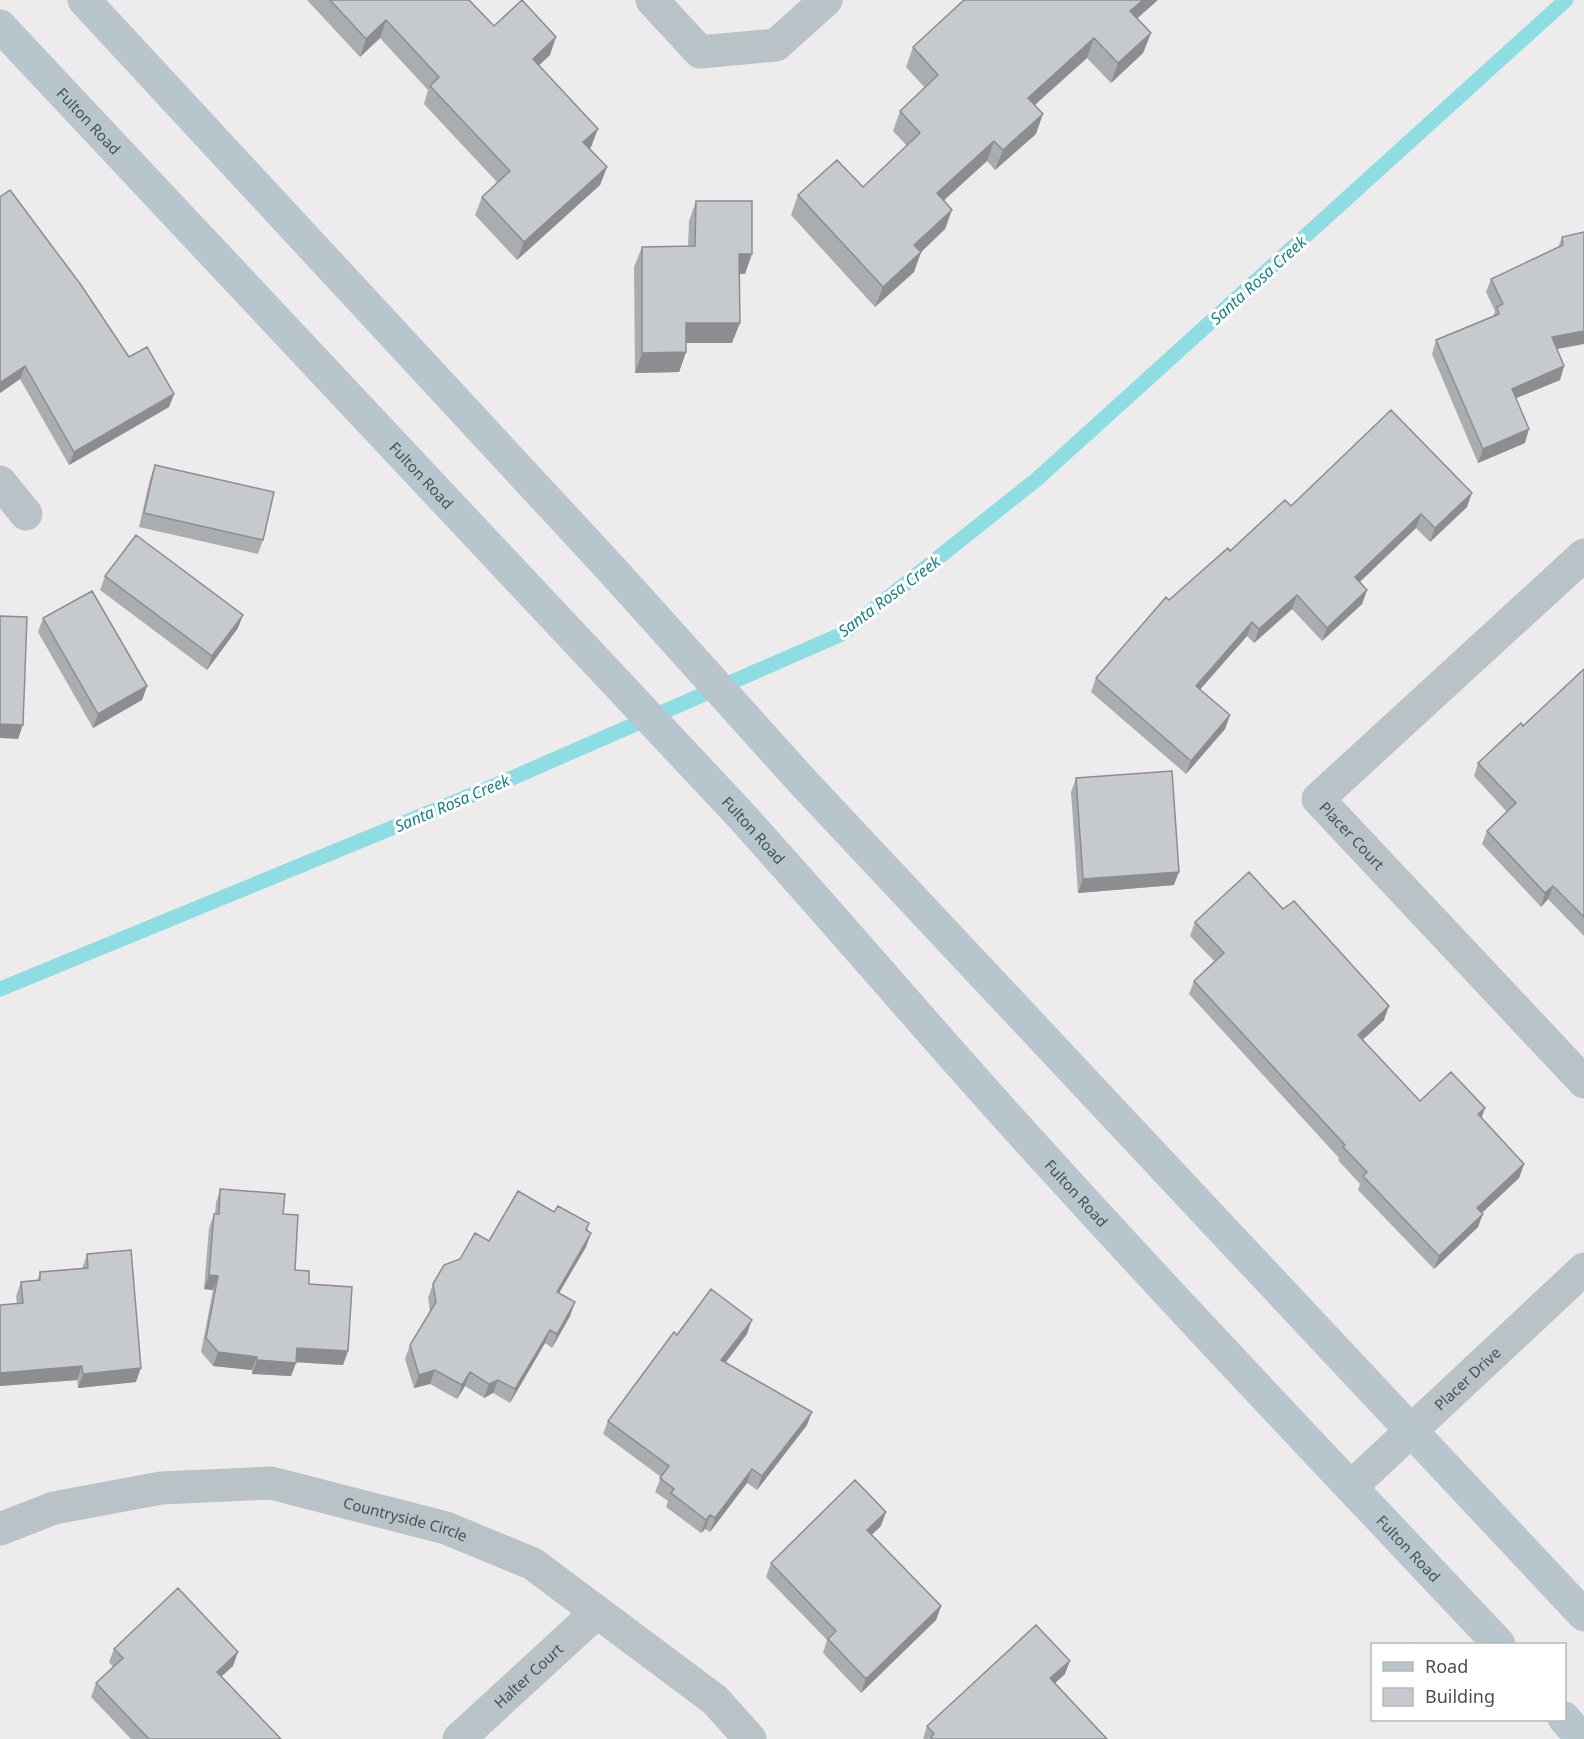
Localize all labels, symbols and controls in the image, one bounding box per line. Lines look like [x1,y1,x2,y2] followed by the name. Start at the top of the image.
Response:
[53,83,125,159] street label: Fulton Road
[1205,230,1312,329] water label: Santa Rosa Creek
[385,437,458,513] street label: Fulton Road
[833,550,945,642] water label: Santa Rosa Creek
[391,768,514,837] water label: Santa Rosa Creek
[718,792,790,868] street label: Fulton Road
[1315,797,1390,874] street label: Placer Court
[1041,1155,1113,1231] street label: Fulton Road
[1430,1342,1505,1414] street label: Placer Drive
[341,1492,470,1546] street label: Countryside Circle
[1372,1511,1445,1586] street label: Fulton Road
[489,1638,567,1712] street label: Halter Court
[1371,1643,1566,1721] legend
[1425,1654,1468,1678] text: Road
[1425,1684,1495,1708] text: Building

